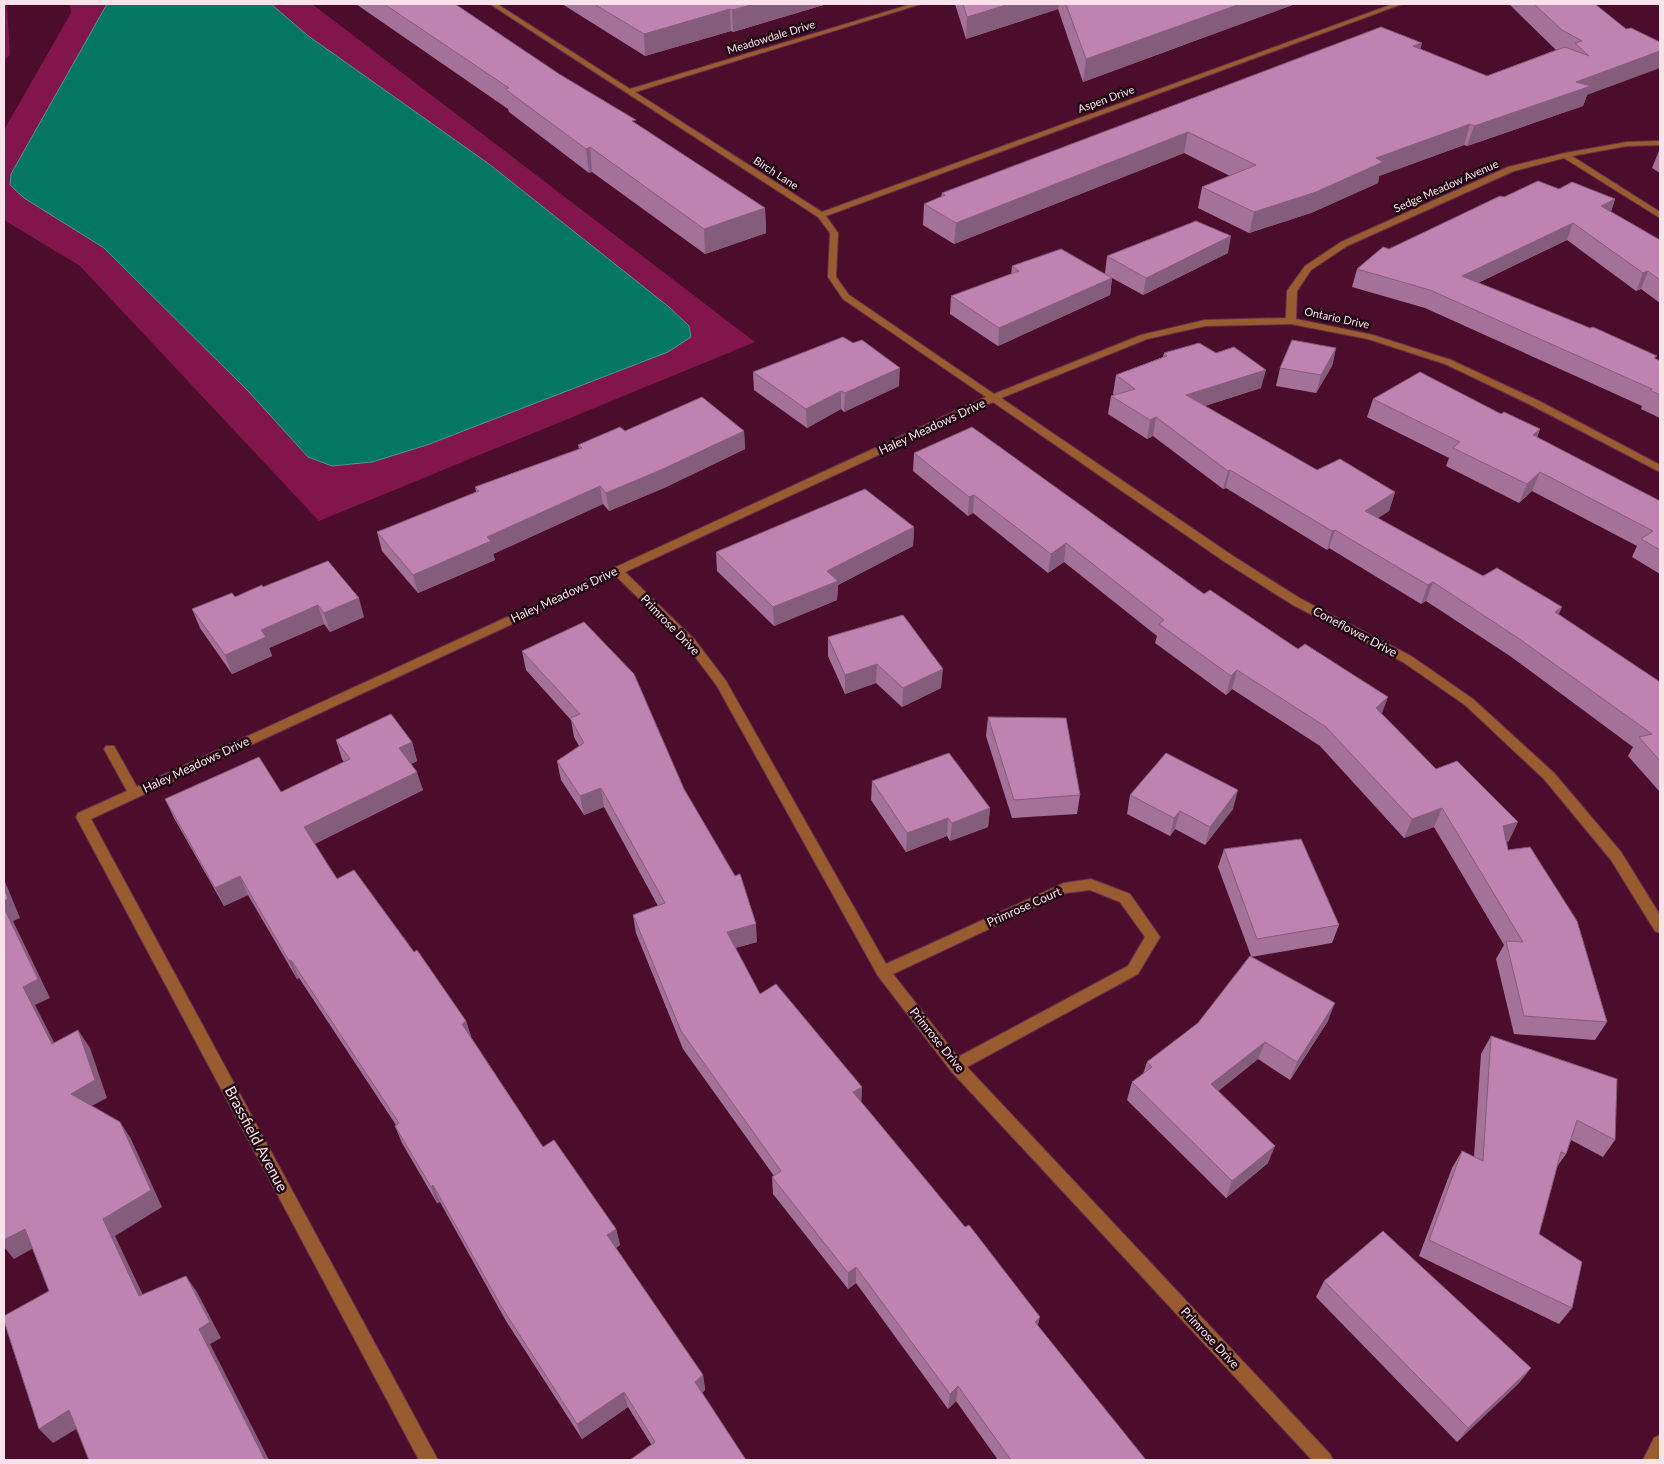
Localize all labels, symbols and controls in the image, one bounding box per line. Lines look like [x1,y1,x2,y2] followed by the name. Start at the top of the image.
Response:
[725,17,817,56] street label: Meadowdale Drive
[1076,82,1136,115] street label: Aspen Drive
[751,153,801,192] street label: Birch Lane
[1392,157,1500,214] street label: Sedge Meadow Avenue
[1303,304,1371,331] street label: Ontario Drive
[876,395,987,458] street label: Haley Meadows Drive
[508,563,619,626] street label: Haley Meadows Drive
[638,591,703,658] street label: Primrose Drive
[1311,603,1400,660] street label: Coneflower Drive
[140,733,251,796] street label: Haley Meadows Drive
[984,883,1064,930] street label: Primrose Court
[907,1005,968,1075] street label: Primrose Drive
[222,1083,292,1194] street label: Brassfield Avenue
[1178,1304,1243,1371] street label: Primrose Drive

